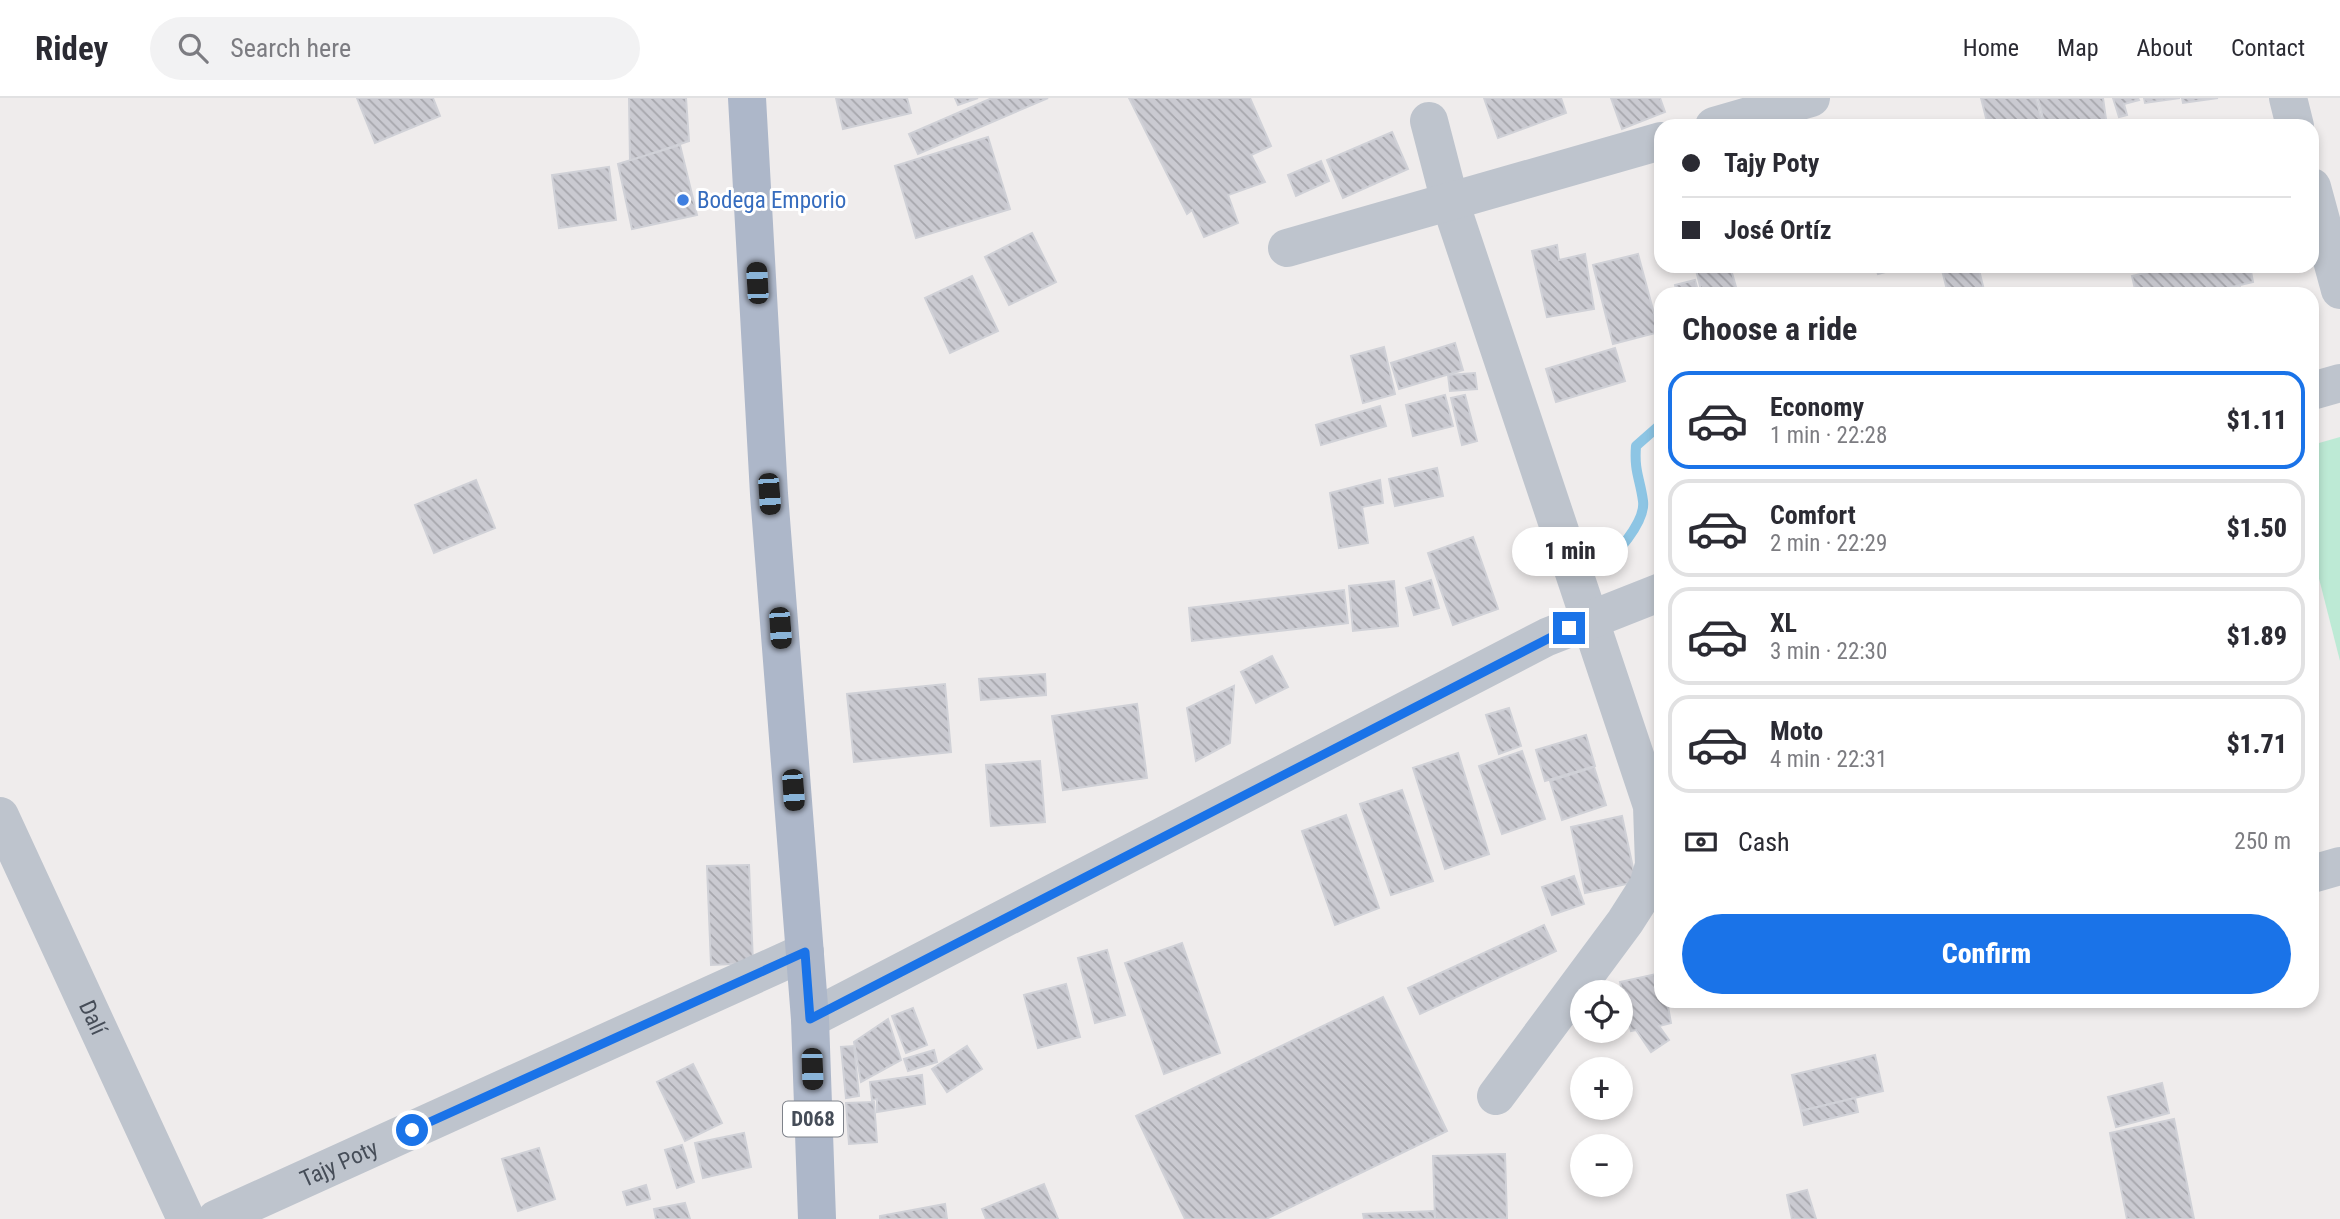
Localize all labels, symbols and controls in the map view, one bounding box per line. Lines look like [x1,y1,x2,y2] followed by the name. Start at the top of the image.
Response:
[150,17,640,80] search box
[35,29,108,68] text: Ridey
[174,29,212,67] icon: search
[230,33,351,63] text: Search here
[1963,34,2019,62] text: Home
[2057,34,2099,62] text: Map
[2137,34,2193,62] text: About
[2231,34,2305,62] text: Contact
[1724,148,1819,178] text: Tajy Poty
[697,187,846,214] place label: Bodega Emporio
[675,192,691,208] marker: Bodega Emporio
[1724,215,1831,245] text: José Ortíz
[746,261,769,305] car
[1682,310,1857,348] text: Choose a ride
[1686,389,1749,452] icon: car
[1770,392,1864,422] text: Economy
[2226,405,2287,435] text: $1.11
[1770,422,1887,449] text: 1 min · 22:28
[758,472,781,516] car
[1686,497,1749,560] icon: car
[1770,500,1856,530] text: Comfort
[2226,513,2287,543] text: $1.50
[1511,526,1627,575] callout: 1 min
[1770,530,1887,557] text: 2 min · 22:29
[1544,538,1596,565] text: 1 min
[1686,605,1749,668] icon: car
[769,606,792,650] car
[1770,608,1797,638] text: XL
[1553,612,1585,644] route end
[2226,621,2287,651] text: $1.89
[1770,638,1887,665] text: 3 min · 22:30
[1686,713,1749,776] icon: car
[1770,716,1823,746] text: Moto
[2226,729,2287,759] text: $1.71
[1770,746,1887,773] text: 4 min · 22:31
[782,768,805,812] car
[1682,823,1720,861] icon: cash
[1738,827,1790,857] text: Cash
[2234,828,2291,855] text: 250 m
[1682,914,2291,994] button: Confirm
[1570,980,1633,1197] map controls
[1570,980,1633,1043] button: locate
[73,996,113,1041] street label: Dalí
[801,1048,824,1090] car
[1570,1057,1633,1120] button: +
[783,1102,843,1136] road number: D068
[396,1114,428,1146] route start
[296,1134,383,1193] street label: Tajy Poty
[1570,1134,1633,1197] button: −

